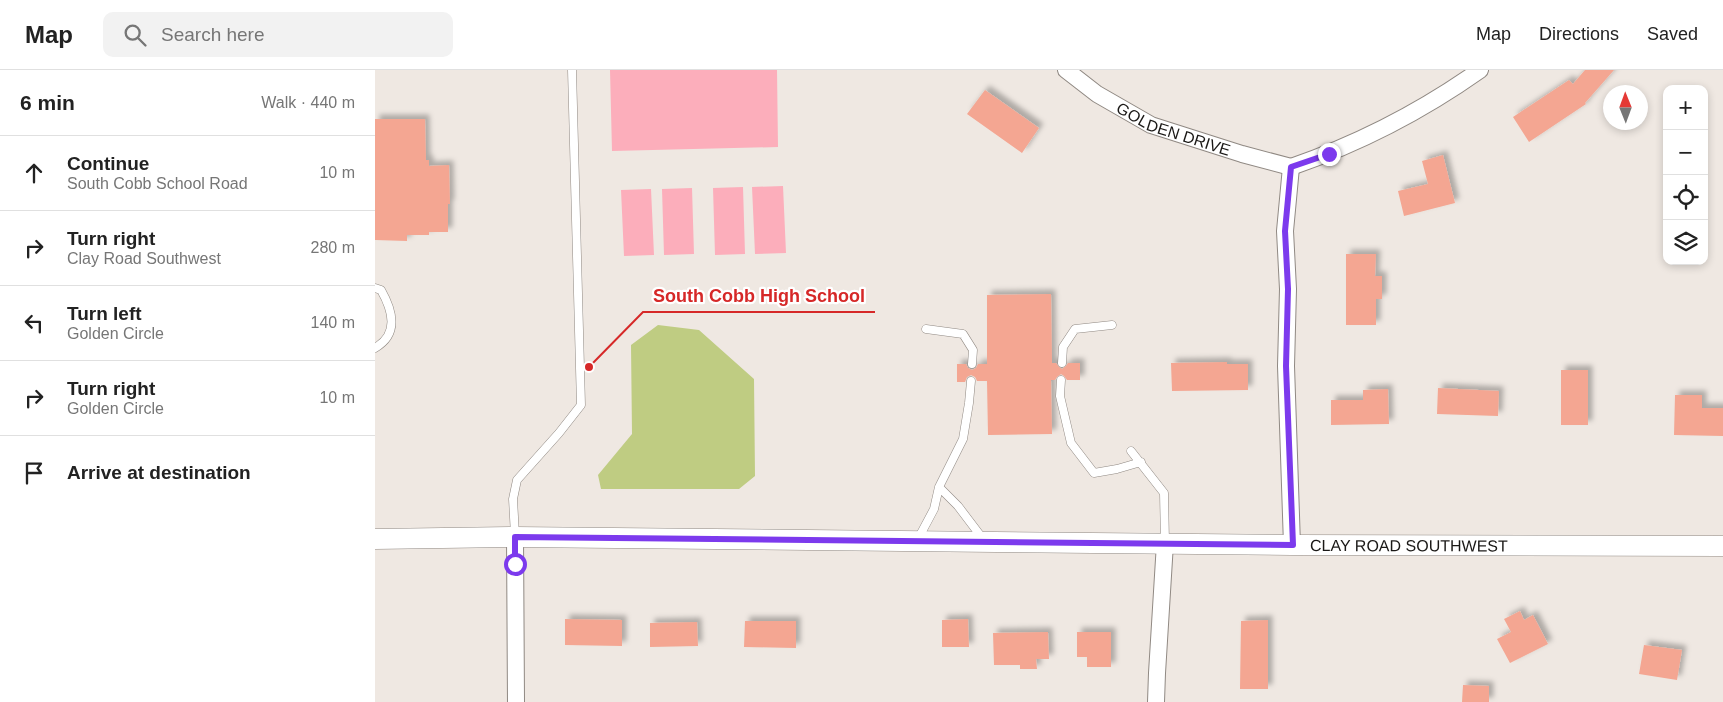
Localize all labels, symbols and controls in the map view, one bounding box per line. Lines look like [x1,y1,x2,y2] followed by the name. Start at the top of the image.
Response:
[103,12,453,57] search box
[25,21,73,48] text: Map
[121,21,149,49] icon: search
[161,24,265,45] text: Search here
[1476,24,1511,44] text: Map
[1539,24,1619,44] text: Directions
[1647,24,1698,44] text: Saved
[1603,85,1648,130] north arrow
[1663,85,1708,265] map controls
[1663,85,1708,130] button: +
[20,91,75,114] text: 6 min
[261,94,355,111] text: Walk · 440 m
[1114,99,1233,159] street label: GOLDEN DRIVE
[1663,130,1708,175] button: −
[1318,143,1341,166] route end
[67,153,149,174] text: Continue
[20,159,48,187] icon: ahead
[319,164,355,181] text: 10 m
[67,175,248,192] text: South Cobb School Road
[1663,175,1708,220] button: locate
[1663,220,1708,265] button: layers
[67,228,155,249] text: Turn right
[20,234,48,262] icon: right
[311,239,355,256] text: 280 m
[67,250,221,267] text: Clay Road Southwest
[643,279,875,312] callout: South Cobb High School
[653,286,865,306] text: South Cobb High School
[67,303,142,324] text: Turn left
[20,309,48,337] icon: left
[311,314,355,331] text: 140 m
[67,325,164,342] text: Golden Circle
[67,378,155,399] text: Turn right
[20,384,48,412] icon: right
[319,389,355,406] text: 10 m
[67,400,164,417] text: Golden Circle
[20,459,48,487] icon: arrive
[67,462,251,483] text: Arrive at destination
[1310,537,1508,555] street label: CLAY ROAD SOUTHWEST
[504,553,527,576] route start

